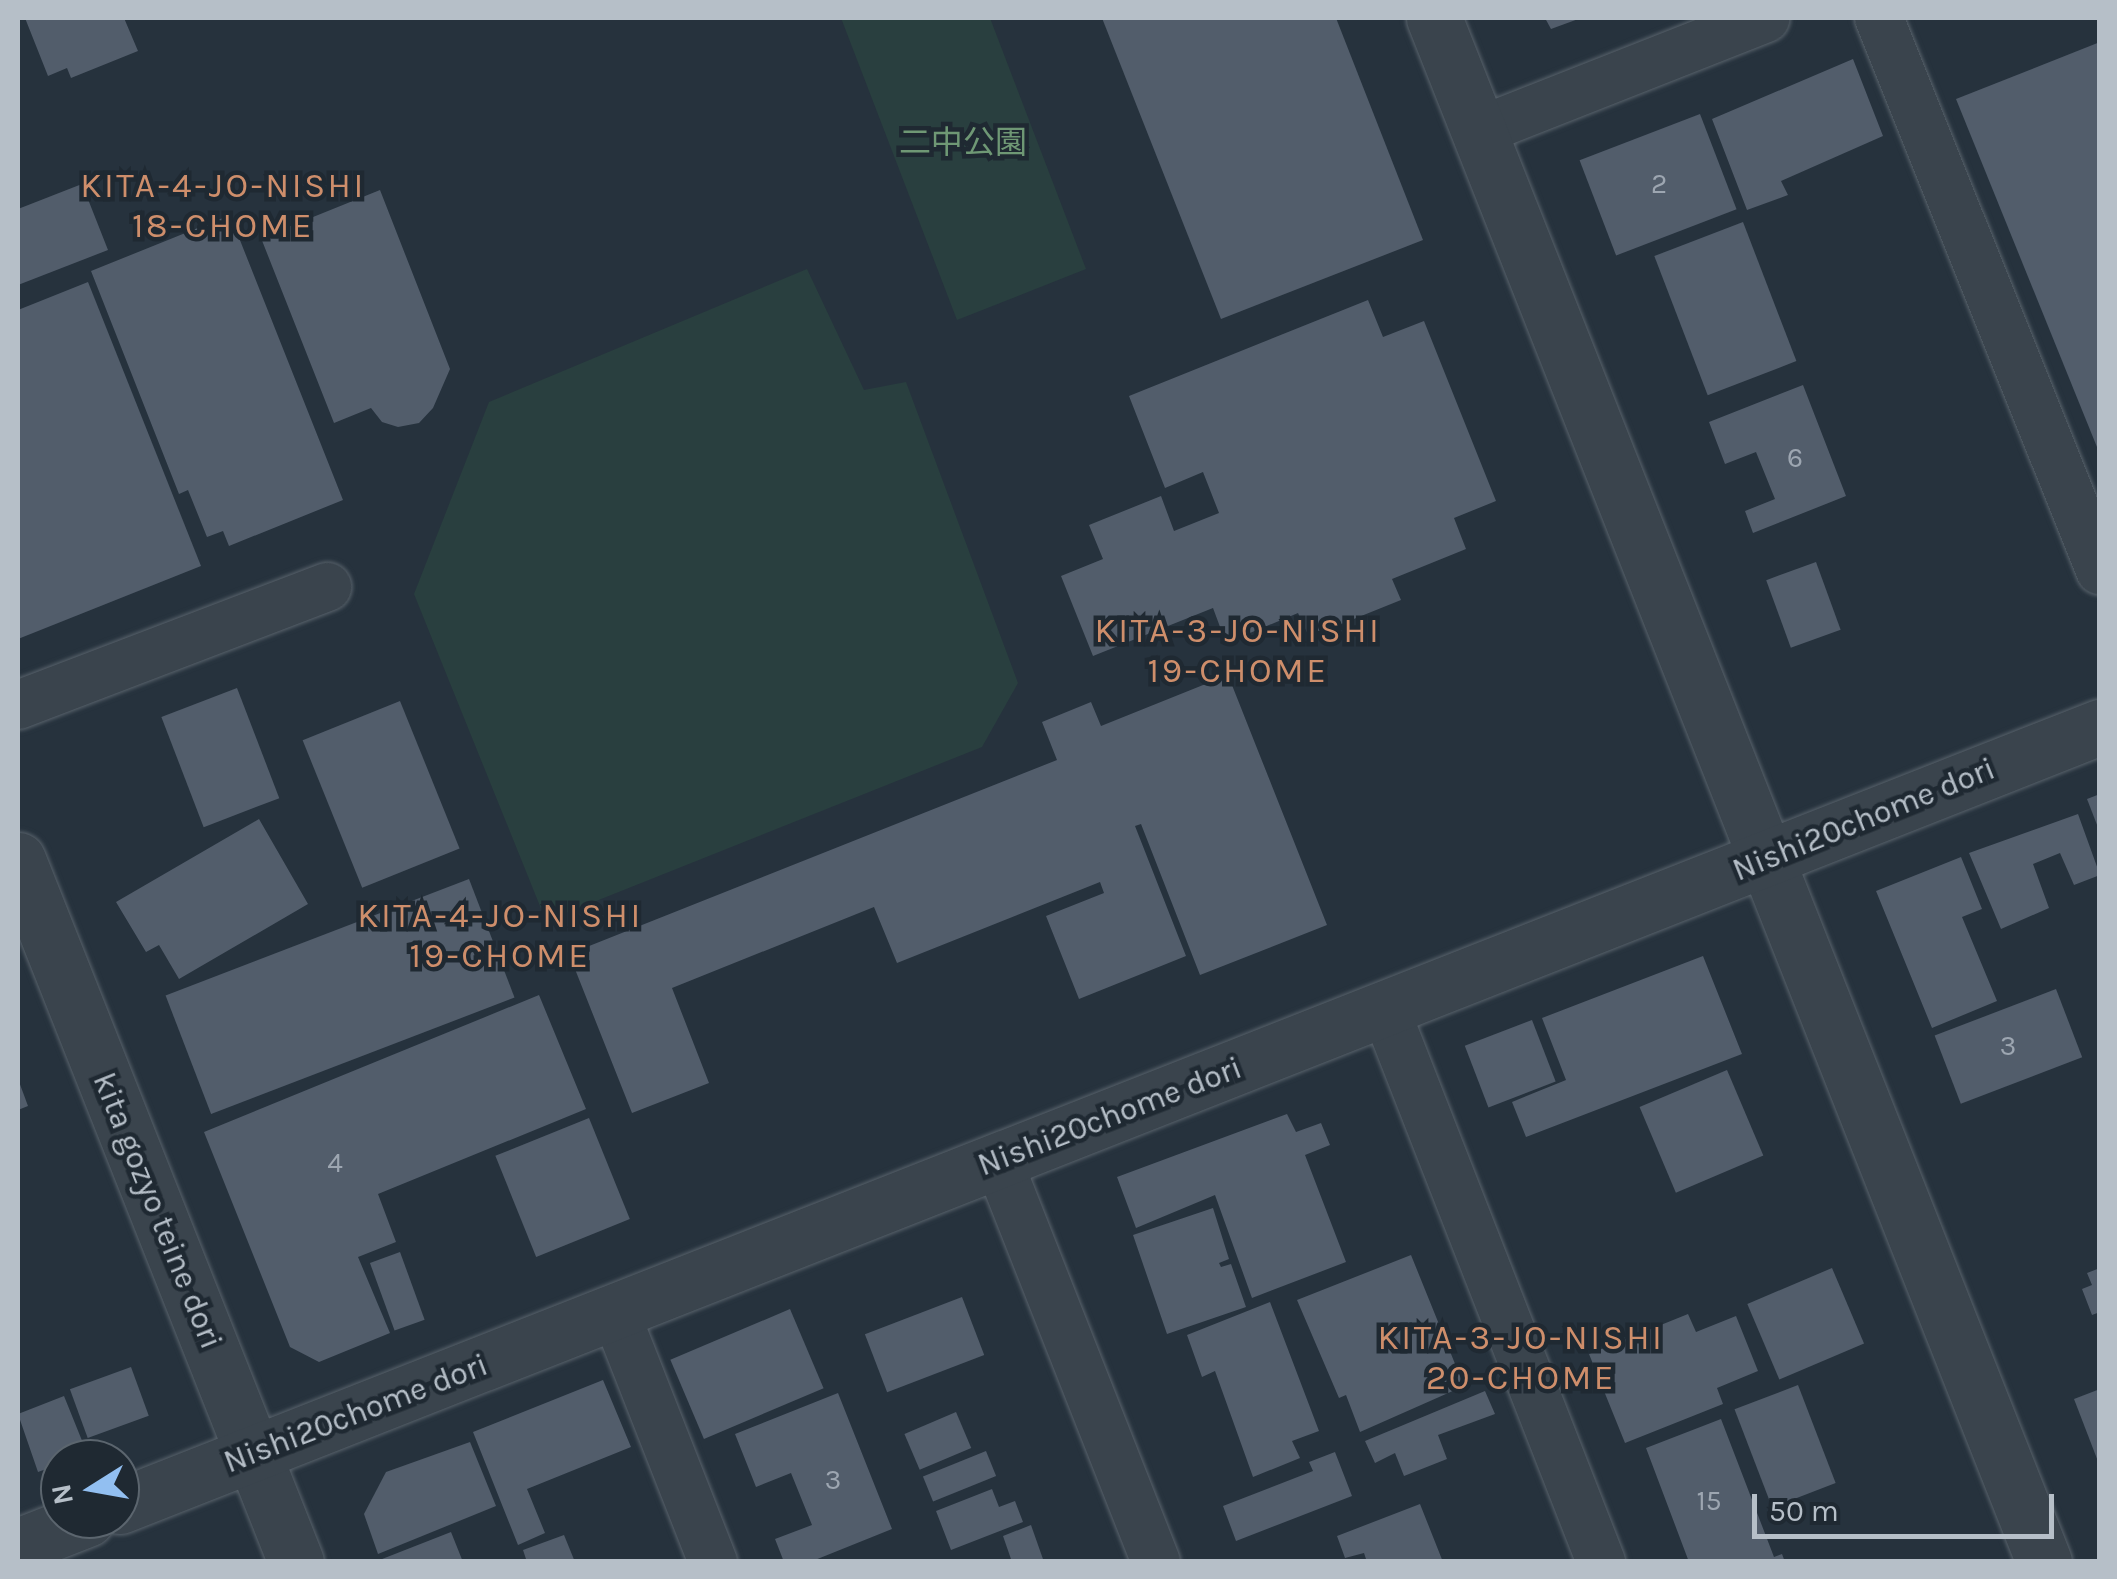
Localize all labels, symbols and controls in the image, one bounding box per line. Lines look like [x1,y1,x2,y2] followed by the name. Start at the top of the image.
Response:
[899,124,1027,162] park label: 二中公園
[80,165,366,247] district label: KITA-4-JO-NISHI 18-CHOME
[1651,167,1667,201] house number: 2
[1787,441,1803,475] house number: 6
[1095,610,1381,692] district label: KITA-3-JO-NISHI 19-CHOME
[1727,750,2001,890] street label: Nishi20chome dori
[357,895,643,977] district label: KITA-4-JO-NISHI 19-CHOME
[2000,1029,2016,1063] house number: 3
[973,1049,1247,1185] street label: Nishi20chome dori
[84,1067,230,1355] street label: kita gozyo teine dori
[327,1146,343,1180] house number: 4
[1378,1317,1664,1399] district label: KITA-3-JO-NISHI 20-CHOME
[219,1346,493,1482] street label: Nishi20chome dori
[40,1439,140,1539] north arrow
[825,1463,841,1497] house number: 3
[1757,1474,2060,1536] scale bar
[44,1481,80,1507] text: N
[1696,1484,1722,1518] house number: 15
[1769,1493,1839,1529] text: 50 m

